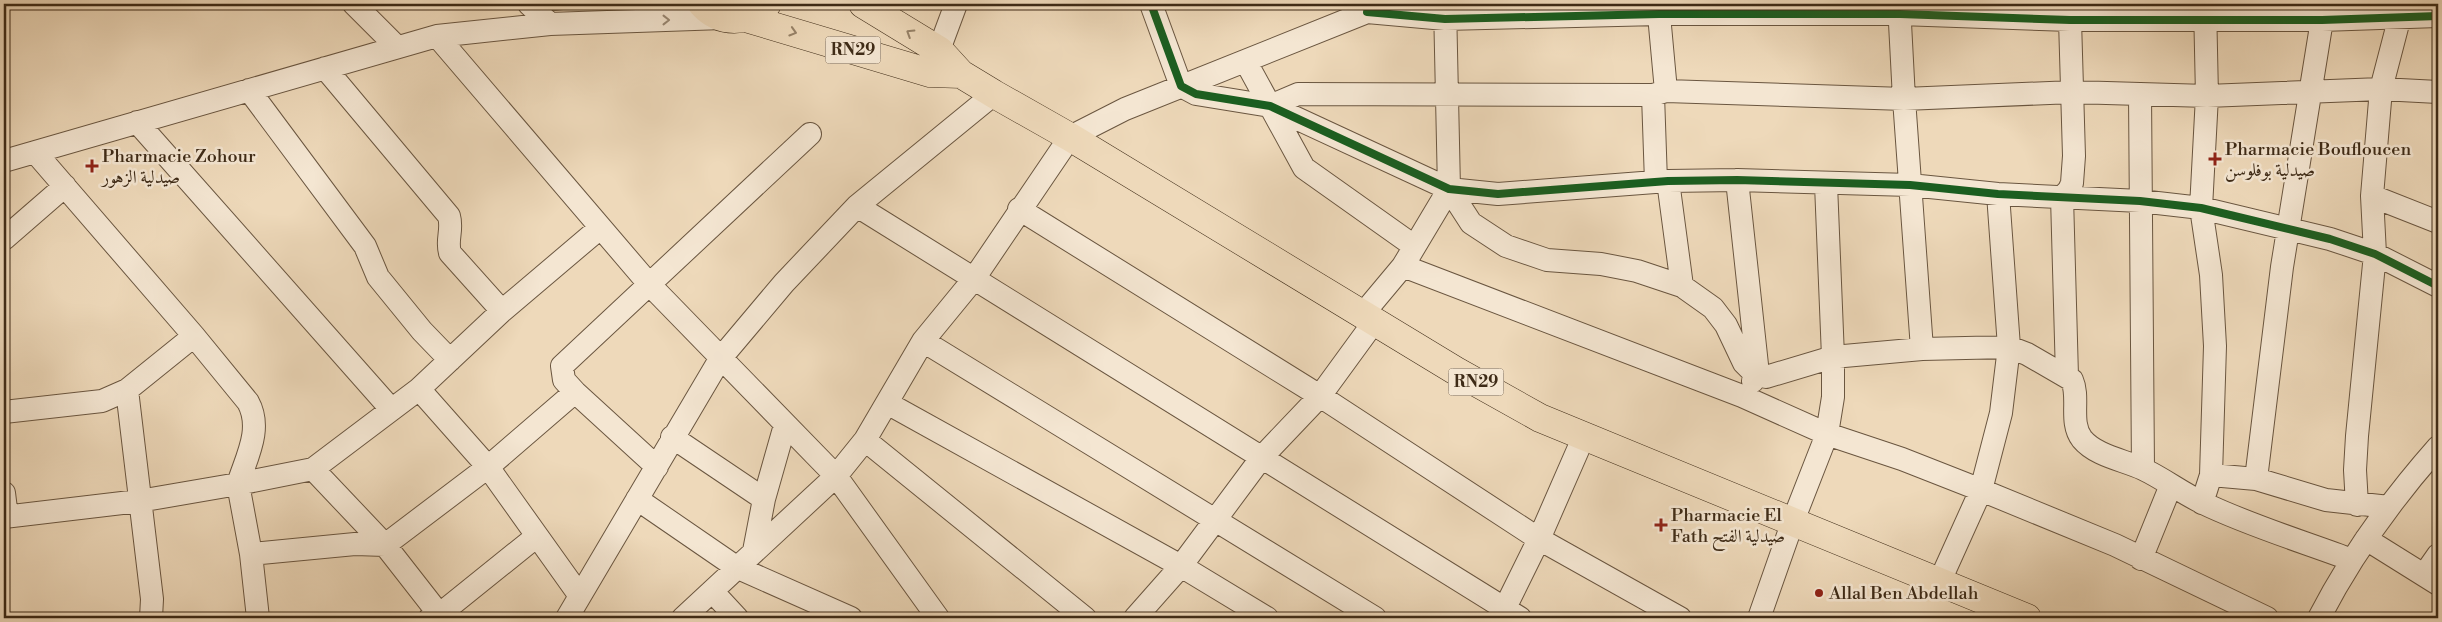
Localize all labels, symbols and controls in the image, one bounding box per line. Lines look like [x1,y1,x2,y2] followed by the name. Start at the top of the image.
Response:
[662,15,670,25] one-way arrow
[788,27,797,37] one-way arrow
[906,29,915,39] one-way arrow
[826,36,880,64] road number: RN29
[2225,138,2411,182] place label: Pharmacie Boufloucen صيدلية بوفلوسن
[100,145,256,189] place label: Pharmacie Zohour صيدلية الزهور
[2209,153,2221,165] marker: Pharmacie Boufloucen صيدلية بوفلوسن
[86,160,98,172] marker: Pharmacie Zohour صيدلية الزهور
[1448,368,1504,396] road number: RN29
[1671,504,1785,552] place label: Pharmacie El Fath صيدلية الفتح
[1655,519,1667,531] marker: Pharmacie El Fath صيدلية الفتح
[1828,582,1979,605] place label: Allal Ben Abdellah
[1813,587,1825,599] marker: Allal Ben Abdellah

